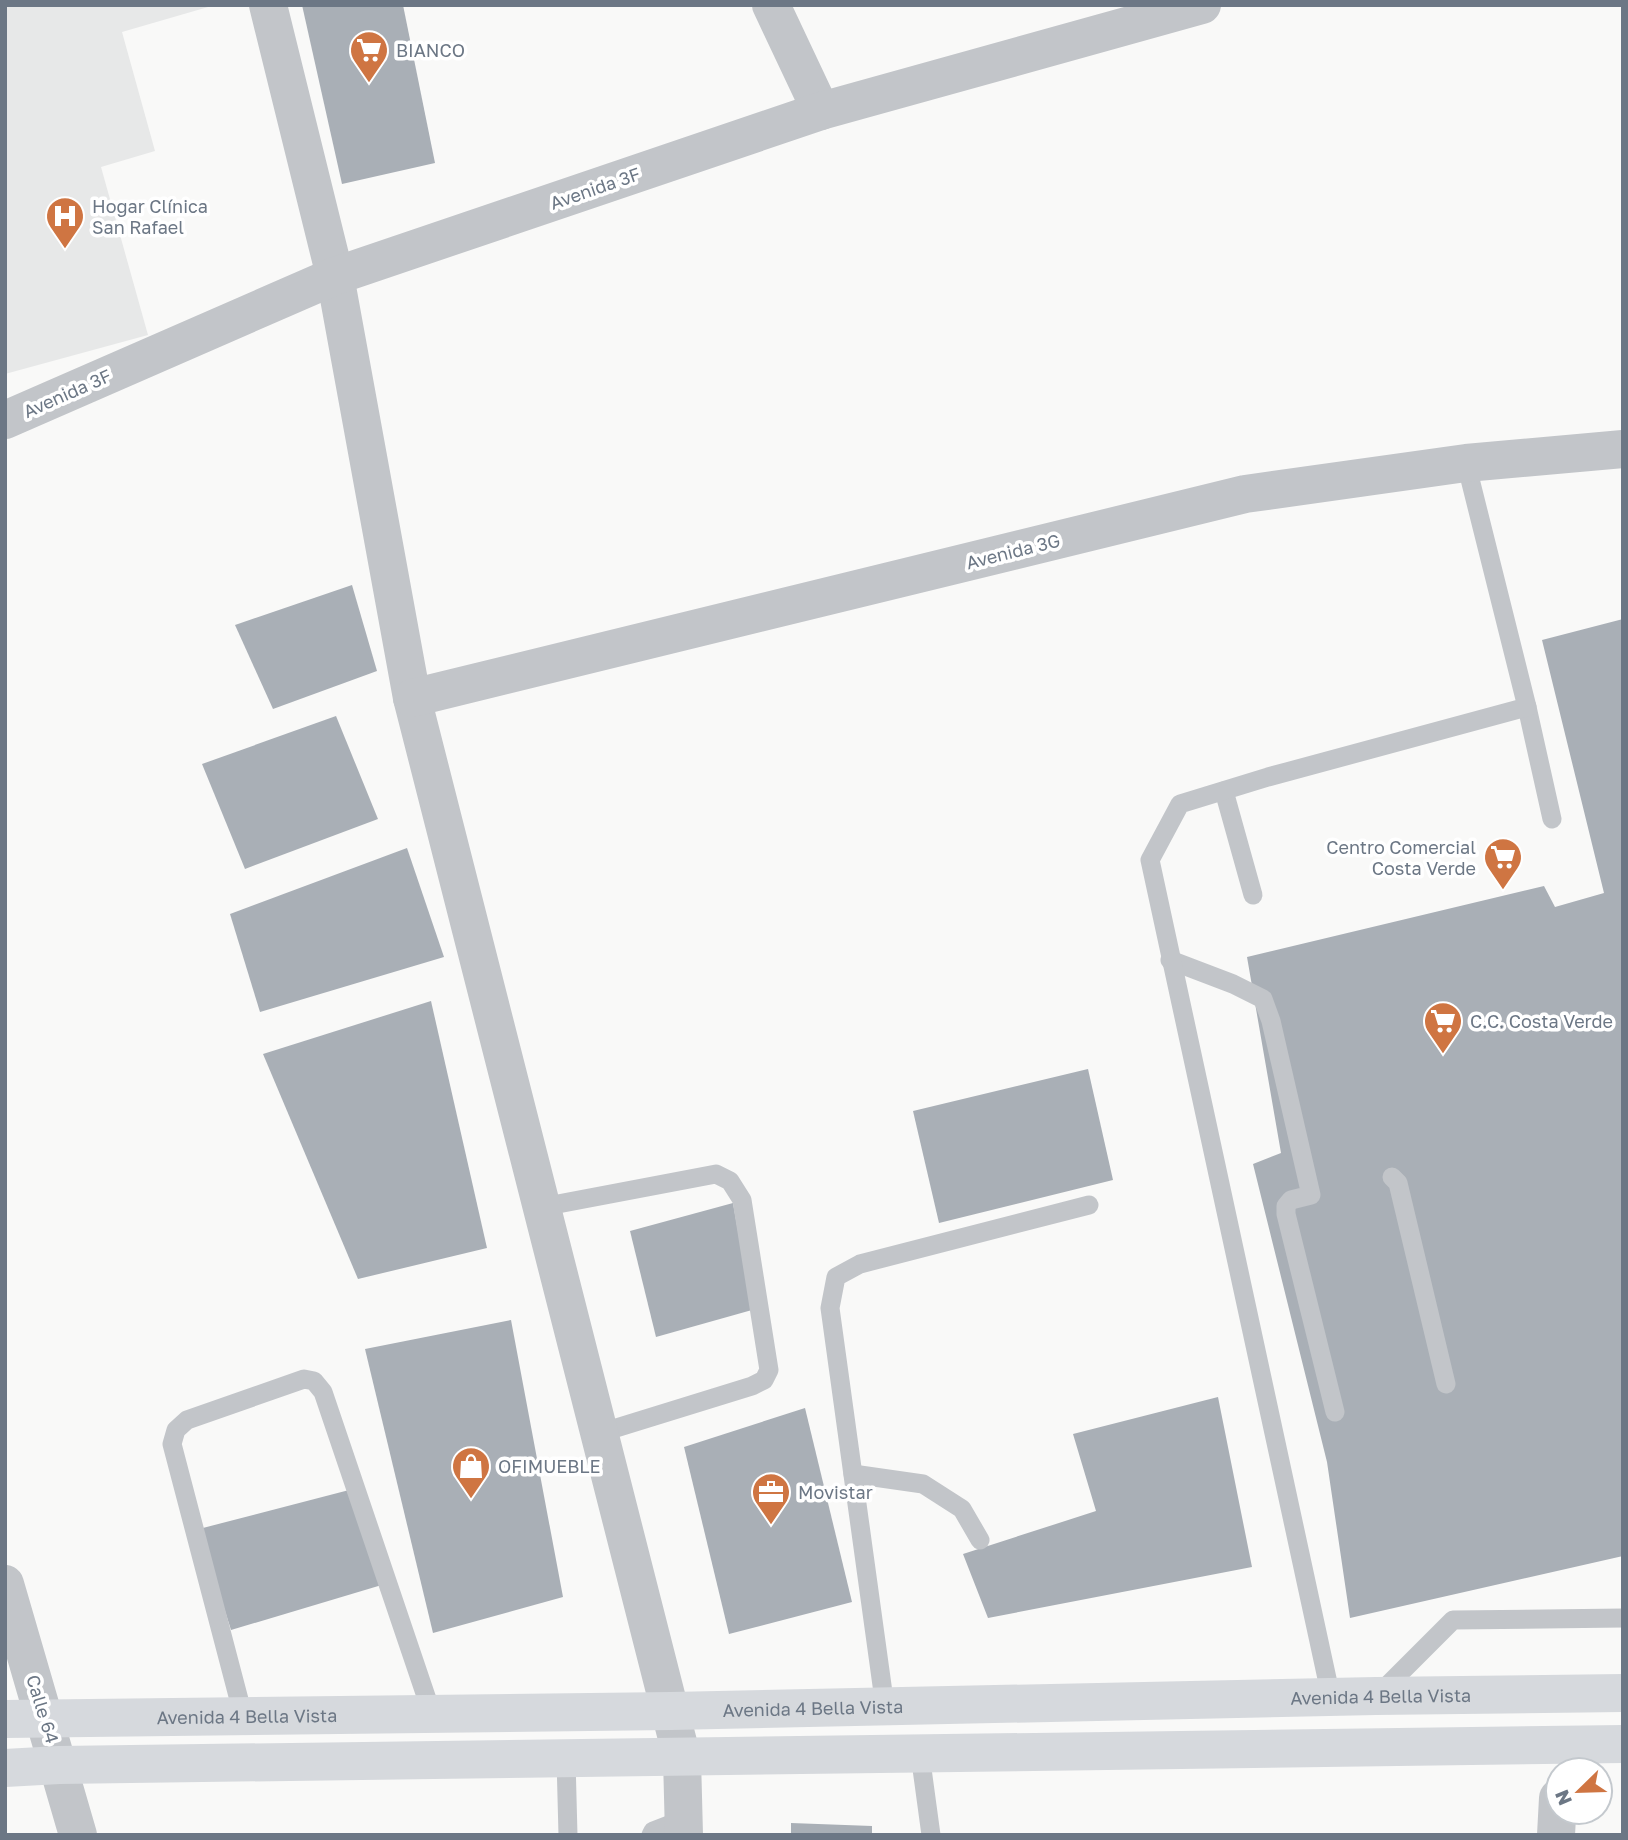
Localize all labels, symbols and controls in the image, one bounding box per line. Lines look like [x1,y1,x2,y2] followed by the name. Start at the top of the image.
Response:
[348,29,390,84] supermarket icon: BIANCO
[396,39,465,61] place label: BIANCO
[547,162,643,214] street label: Avenida 3F
[44,195,86,250] hospital icon: Hogar Clínica San Rafael
[92,195,208,238] place label: Hogar Clínica San Rafael
[20,364,114,422] street label: Avenida 3F
[964,529,1062,573] street label: Avenida 3G
[1326,836,1476,879] place label: Centro Comercial Costa Verde
[1482,836,1524,891] supermarket icon: Centro Comercial Costa Verde
[1422,1000,1464,1055] supermarket icon: C.C. Costa Verde
[1470,1010,1613,1032] place label: C.C. Costa Verde
[450,1445,492,1500] shop icon: OFIMUEBLE
[498,1455,601,1477] place label: OFIMUEBLE
[750,1471,792,1526] office icon: Movistar
[798,1481,873,1503] place label: Movistar
[22,1672,64,1746] street label: Calle 64
[1290,1684,1471,1709] street label: Avenida 4 Bella Vista
[722,1695,904,1721] street label: Avenida 4 Bella Vista
[156,1704,338,1728] street label: Avenida 4 Bella Vista
[1544,1756,1614,1826] north arrow
[1549,1787,1576,1809] text: N

